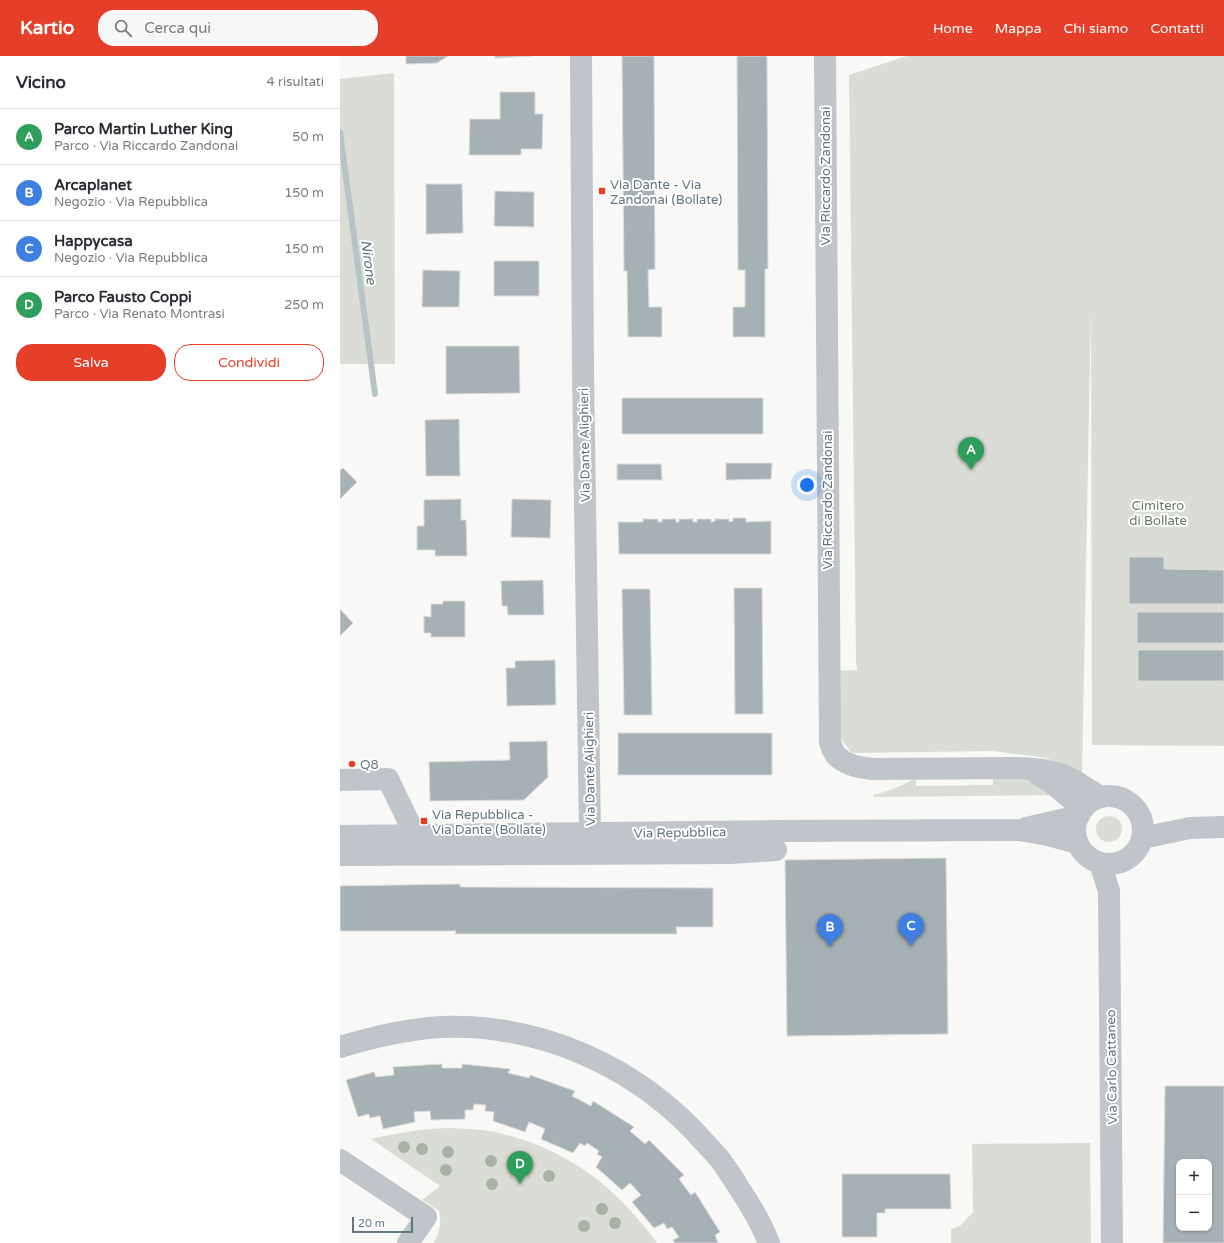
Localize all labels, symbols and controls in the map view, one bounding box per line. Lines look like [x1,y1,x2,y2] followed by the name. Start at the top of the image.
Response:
[98,10,378,46] search box
[20,17,74,39] text: Kartio
[112,17,134,39] icon: search
[144,19,211,37] text: Cerca qui
[933,20,973,37] text: Home
[995,20,1042,37] text: Mappa
[1064,20,1128,37] text: Chi siamo
[1150,20,1204,37] text: Contatti
[16,72,66,93] text: Vicino
[267,74,324,90] text: 4 risultati
[818,107,834,245] street label: Via Riccardo Zandonai
[54,120,233,138] text: Parco Martin Luther King
[24,129,34,145] text: A
[292,129,324,145] text: 50 m
[54,138,238,154] text: Parco · Via Riccardo Zandonai
[54,176,132,194] text: Arcaplanet
[610,177,722,208] place label: Via Dante - Via Zandonai (Bollate)
[24,185,34,201] text: B
[284,185,324,201] text: 150 m
[597,186,607,196] marker: Via Dante - Via Zandonai (Bollate)
[54,194,208,210] text: Negozio · Via Repubblica
[54,232,133,250] text: Happycasa
[357,239,380,286] water label: Nirone
[24,241,34,257] text: C
[284,241,324,257] text: 150 m
[54,250,208,266] text: Negozio · Via Repubblica
[54,288,192,306] text: Parco Fausto Coppi
[24,297,34,313] text: D
[284,297,324,313] text: 250 m
[54,306,225,322] text: Parco · Via Renato Montrasi
[16,344,166,381] button: Salva
[174,344,324,381] button: Condividi
[576,388,594,502] street label: Via Dante Alighieri
[820,431,836,569] street label: Via Riccardo Zandonai
[958,437,984,470] pin: A
[797,475,817,495] your location
[1129,498,1187,529] park label: Cimitero di Bollate
[581,712,599,826] street label: Via Dante Alighieri
[360,757,379,773] place label: Q8
[347,759,357,769] marker: Q8
[432,807,546,838] place label: Via Repubblica - Via Dante (Bollate)
[419,816,429,826] marker: Via Repubblica - Via Dante (Bollate)
[634,824,726,842] street label: Via Repubblica
[898,913,924,946] pin: C
[817,914,843,947] pin: B
[1103,1009,1121,1125] street label: Via Carlo Cattaneo
[507,1151,533,1184] pin: D
[1176,1159,1212,1231] map controls
[1176,1159,1212,1195] button: +
[1176,1195,1212,1231] button: −
[352,1215,413,1234] scale bar
[358,1217,385,1230] text: 20 m

